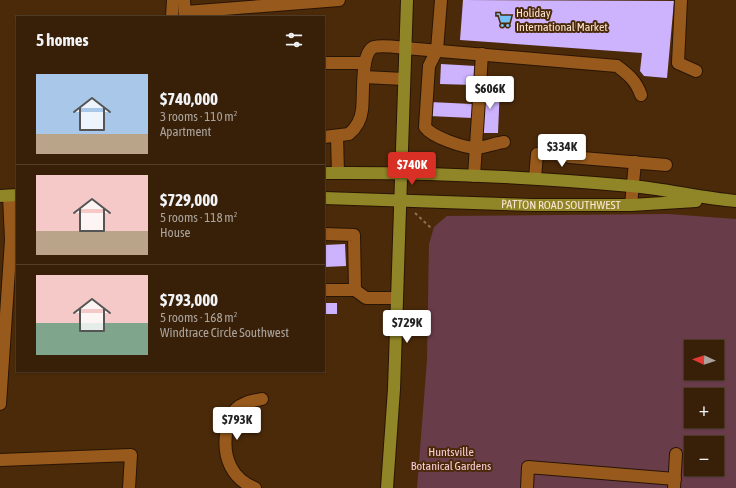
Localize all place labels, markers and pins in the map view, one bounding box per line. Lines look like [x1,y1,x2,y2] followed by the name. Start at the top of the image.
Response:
[516,6,608,34] place label: Holiday International Market
[495,11,513,29] supermarket icon: Holiday International Market
[462,76,518,110] pin: $606K
[534,134,590,168] pin: $334K
[384,152,440,186] pin: $740K
[379,310,435,344] pin: $729K
[209,407,265,441] pin: $793K

